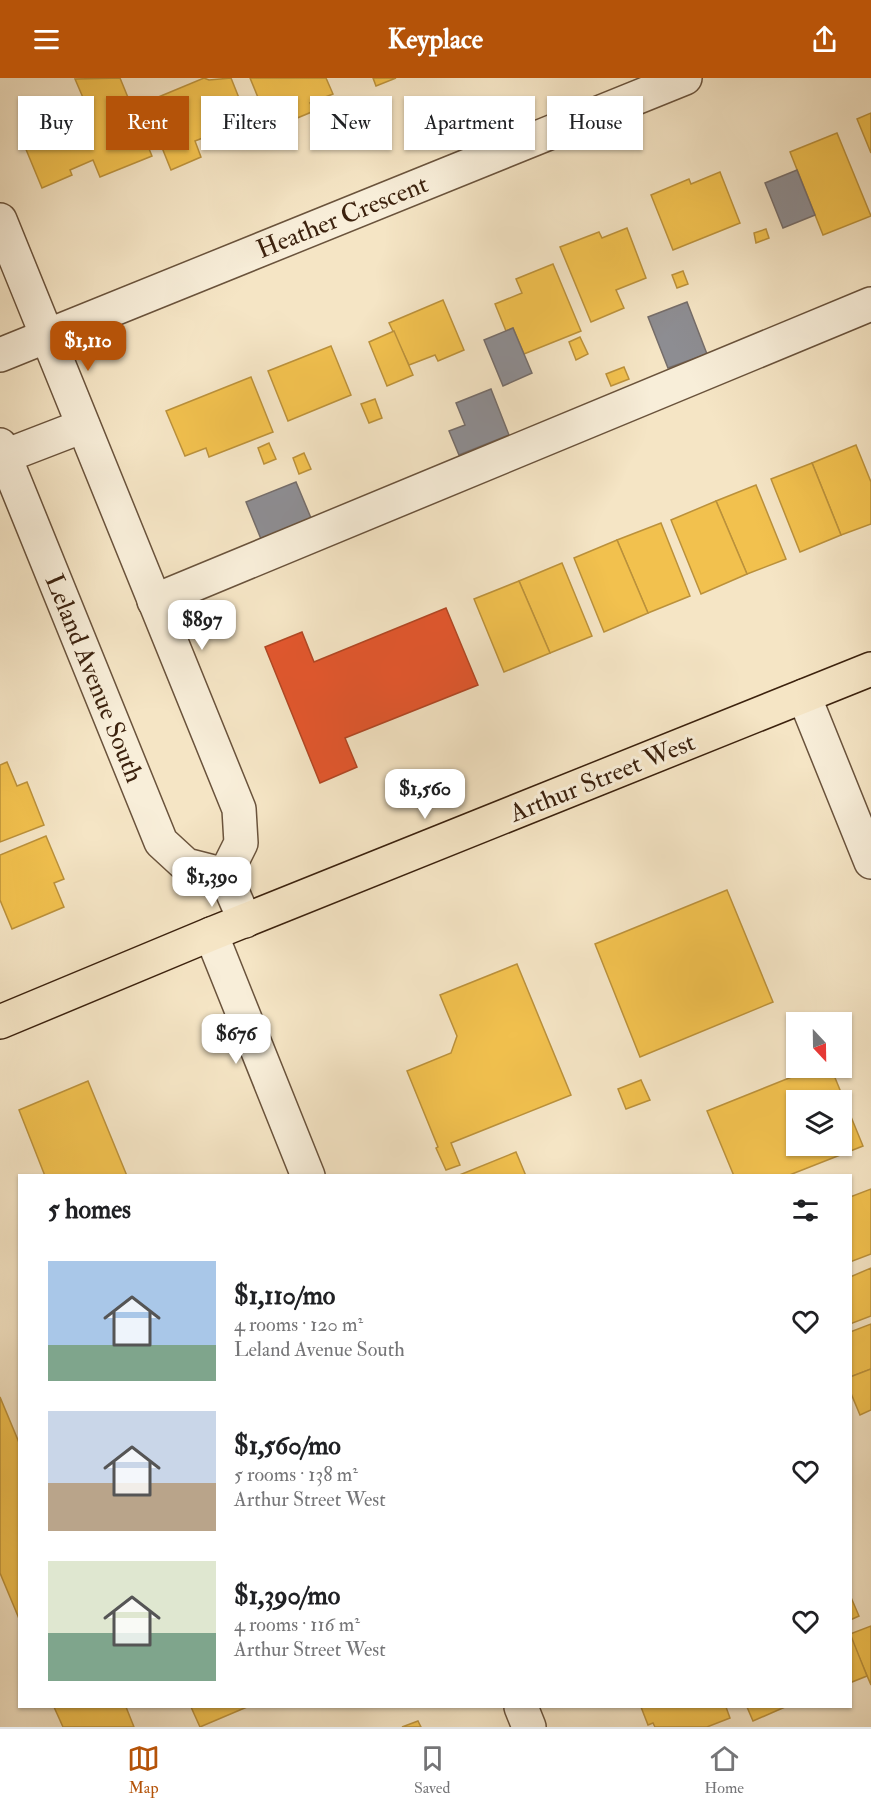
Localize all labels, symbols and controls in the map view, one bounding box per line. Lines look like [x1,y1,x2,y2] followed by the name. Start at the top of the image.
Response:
[30,23,63,56] icon: menu
[388,23,483,56] text: Keyplace
[808,23,841,56] icon: share
[18,96,94,150] chip: Buy
[106,96,189,150] chip: Rent
[201,96,298,150] chip: Filters
[310,96,392,150] chip: New
[404,96,535,150] chip: Apartment
[547,96,643,150] chip: House
[252,168,433,266] street label: Heather Crescent
[39,321,137,372] pin: $1,110
[64,328,112,353] text: $1,110
[38,570,151,788] street label: Leland Avenue South
[166,600,238,651] pin: $897
[182,607,222,632] text: $897
[504,726,700,830] street label: Arthur Street West
[376,769,474,820] pin: $1,560
[399,776,451,801] text: $1,560
[163,857,261,908] pin: $1,390
[186,864,238,889] text: $1,390
[786,1012,852,1078] north arrow
[786,1012,852,1156] map controls
[200,1014,272,1065] pin: $676
[216,1021,256,1046] text: $676
[786,1090,852,1156] button: layers
[48,1194,131,1226] text: 5 homes
[789,1194,822,1227] icon: filters
[234,1280,335,1312] text: $1,110/mo
[96,1285,168,1357] icon: home
[789,1305,822,1338] icon: heart
[234,1312,363,1337] text: 4 rooms · 120 m²
[234,1337,405,1362] text: Leland Avenue South
[234,1430,341,1462] text: $1,560/mo
[96,1435,168,1507] icon: home
[789,1455,822,1488] icon: heart
[234,1462,358,1487] text: 5 rooms · 138 m²
[234,1487,386,1512] text: Arthur Street West
[234,1580,340,1612] text: $1,390/mo
[96,1585,168,1657] icon: home
[789,1605,822,1638] icon: heart
[234,1612,360,1637] text: 4 rooms · 116 m²
[234,1637,386,1662] text: Arthur Street West
[127,1742,160,1798] tab: Map
[414,1742,450,1798] tab: Saved
[704,1742,744,1798] tab: Home

